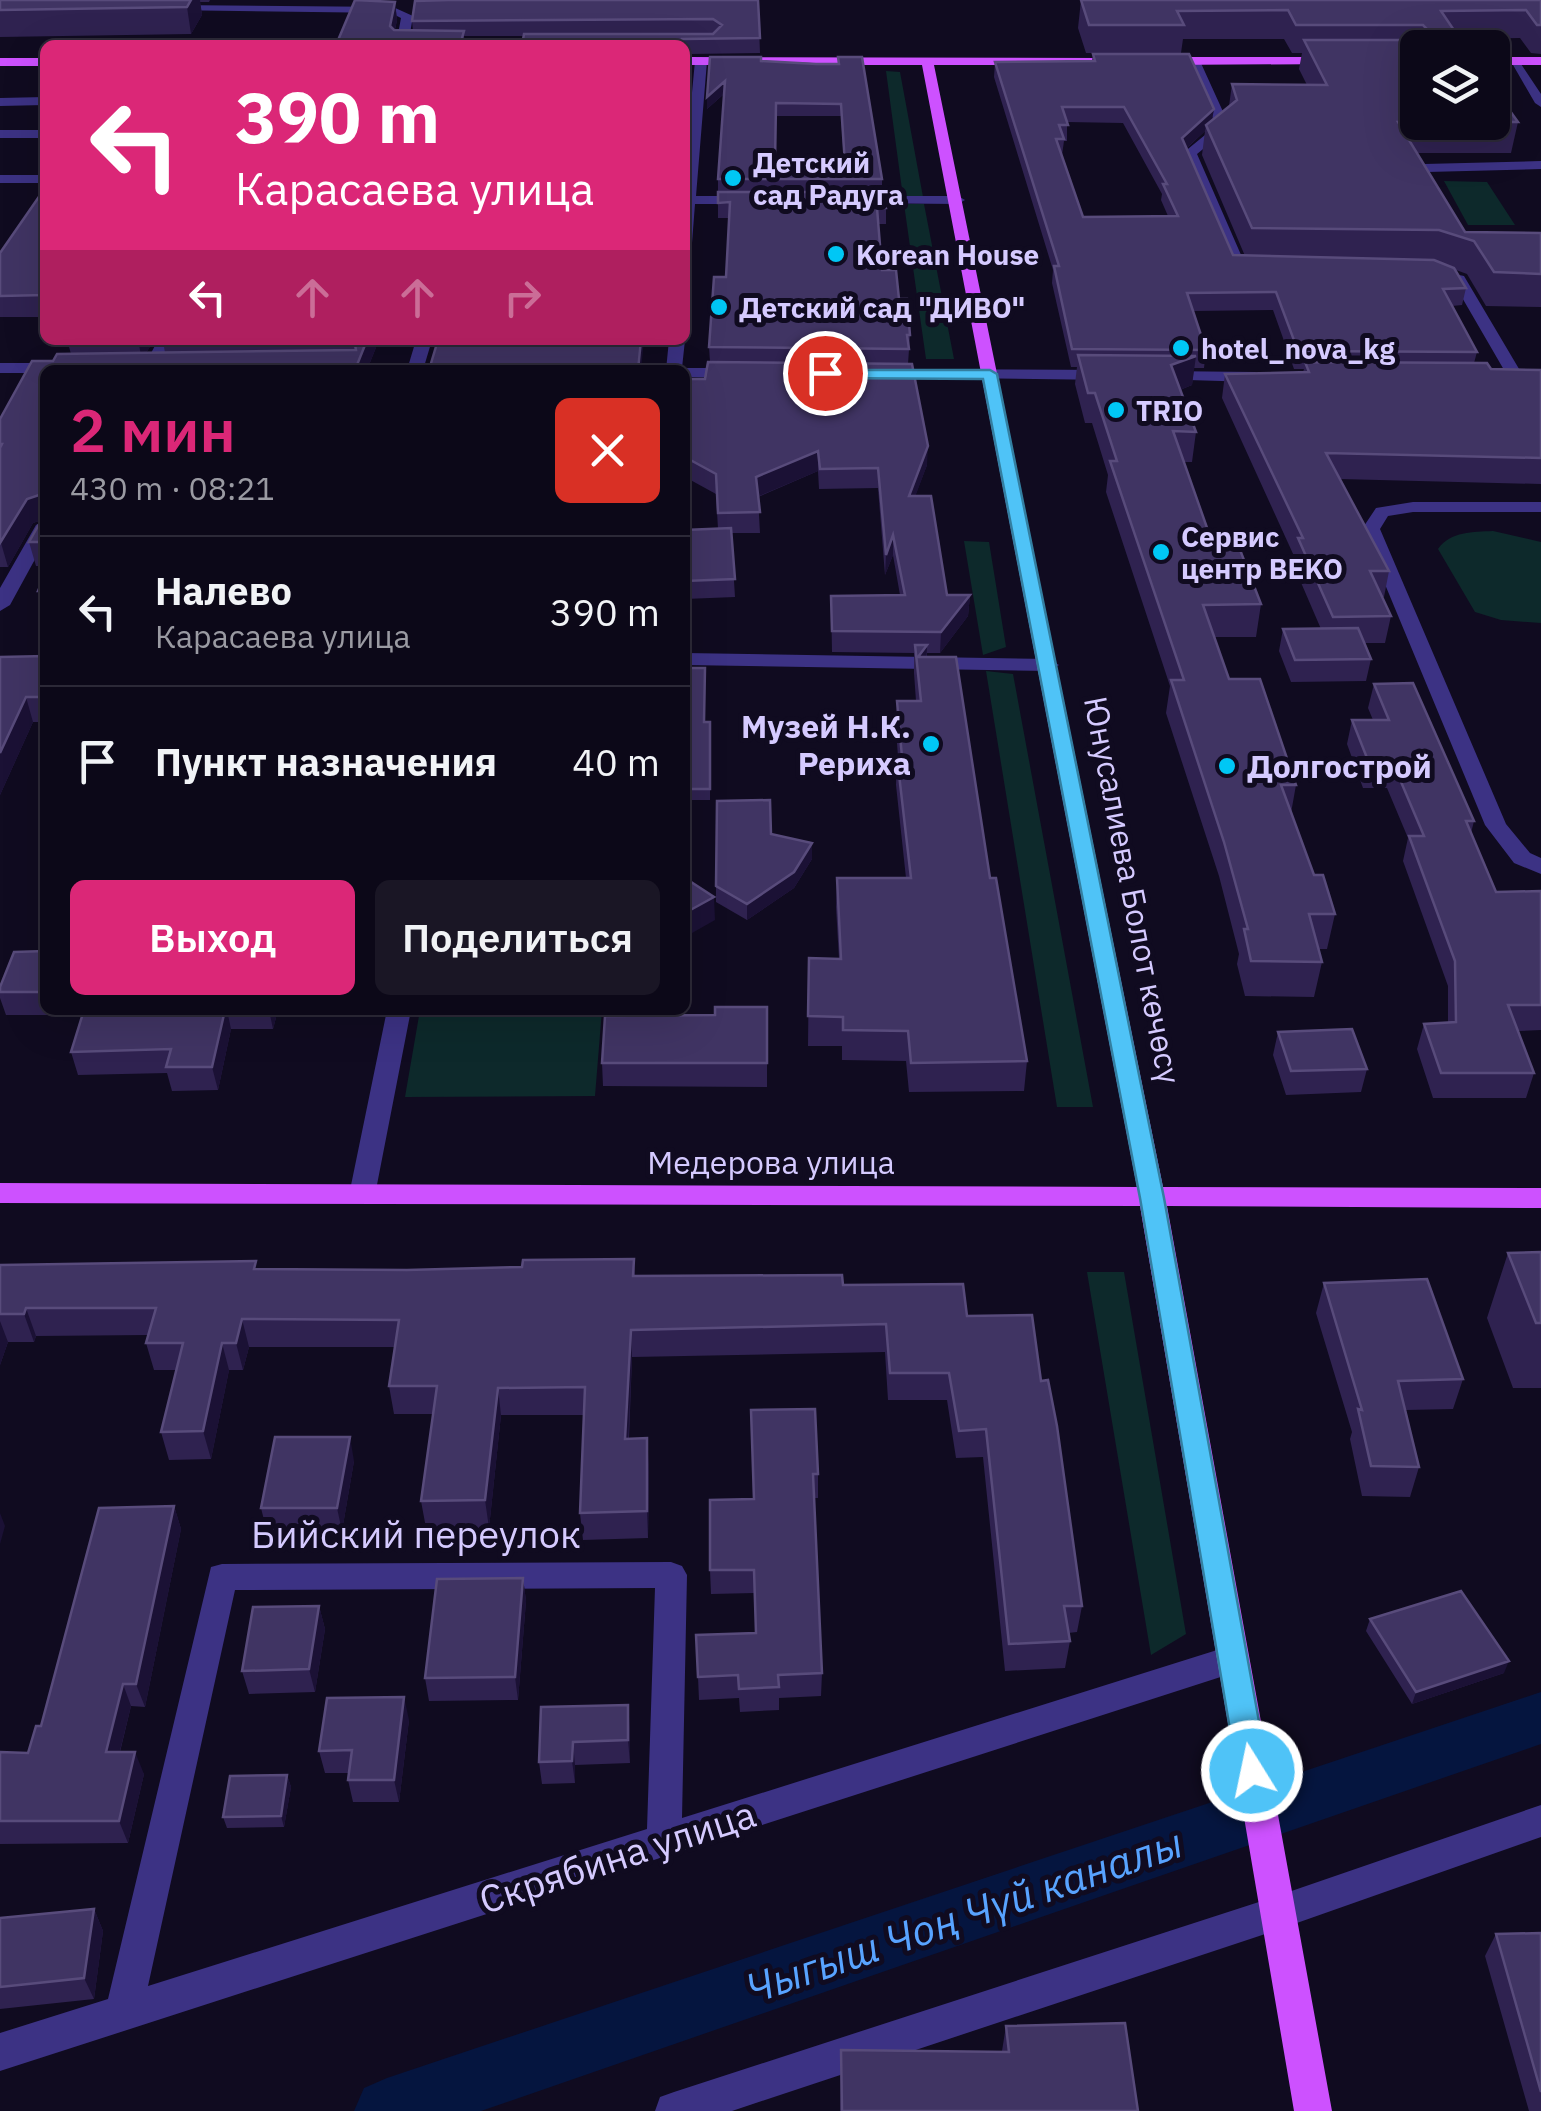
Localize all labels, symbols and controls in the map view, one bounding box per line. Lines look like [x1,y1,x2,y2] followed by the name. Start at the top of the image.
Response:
[1400,30,1510,140] map controls
[1400,30,1510,140] button: layers
[235,71,440,162] text: 390 m
[70,80,200,210] icon: left
[753,144,904,213] place label: Детский сад Радуга
[235,159,594,217] text: Карасаева улица
[722,167,744,189] marker: Детский сад Радуга
[856,236,1039,273] place label: Korean House
[825,243,847,265] marker: Korean House
[180,270,235,325] icon: left
[285,270,340,325] icon: ahead
[390,270,445,325] icon: ahead
[495,270,550,325] icon: right
[739,289,1025,326] place label: Детский сад "ДИВО"
[708,296,730,318] marker: Детский сад "ДИВО"
[1201,330,1395,367] place label: hotel_nova_kg
[783,331,868,416] pin
[1170,337,1192,359] marker: hotel_nova_kg
[798,346,853,401] icon: arrive
[70,390,236,469] text: 2 мин
[1136,392,1203,429] place label: TRIO
[555,398,660,503] button: close
[1105,399,1127,421] marker: TRIO
[70,467,275,509] text: 430 m · 08:21
[1181,518,1343,587] place label: Сервис центр BEKO
[1150,541,1172,563] marker: Сервис центр BEKO
[155,566,292,615] text: Налево
[70,584,125,639] icon: left
[549,587,660,636] text: 390 m
[155,615,411,657] text: Карасаева улица
[1075,693,1191,1087] street label: Юнусалиева Болот көчөсү
[741,705,911,784] place label: Музей Н.К. Рериха
[920,733,942,755] marker: Музей Н.К. Рериха
[70,734,125,789] icon: arrive
[155,737,497,786] text: Пункт назначения
[572,737,660,786] text: 40 m
[1247,745,1432,787] place label: Долгострой
[1216,755,1238,777] marker: Долгострой
[70,880,355,995] button: Выход
[375,880,660,995] button: Поделиться
[647,1141,895,1183] street label: Медерова улица
[251,1509,581,1558] street label: Бийский переулок
[1200,1719,1304,1823] position arrow
[473,1788,761,1924] street label: Скрябина улица
[738,1814,1190,2016] water label: Чыгыш Чоң Чүй каналы

